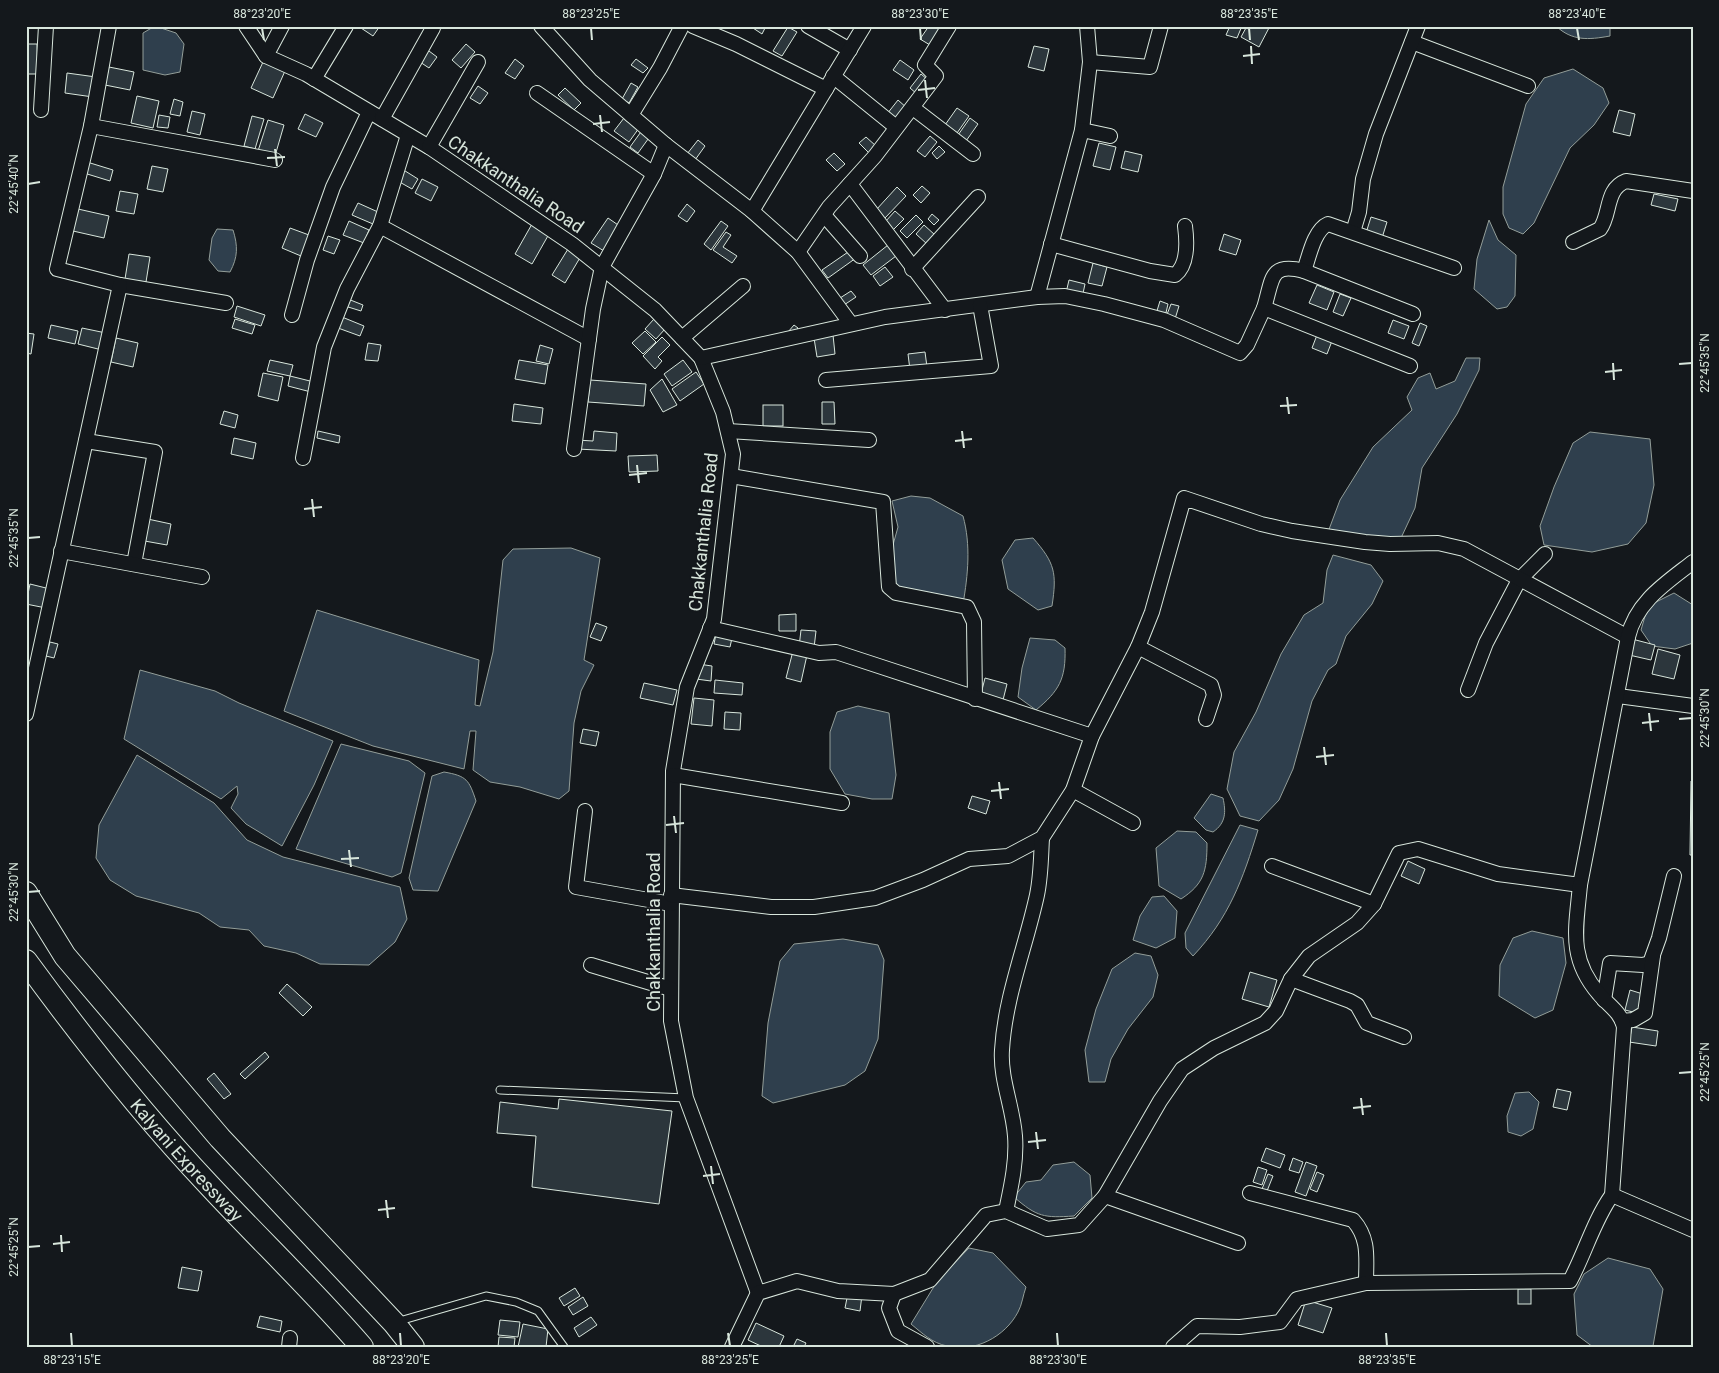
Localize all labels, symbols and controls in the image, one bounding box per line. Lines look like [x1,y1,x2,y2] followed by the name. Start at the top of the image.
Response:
[233,7,291,21] text: 88°23'20"E
[562,7,620,21] text: 88°23'25"E
[891,7,949,21] text: 88°23'30"E
[1220,7,1278,21] text: 88°23'35"E
[1548,7,1606,21] text: 88°23'40"E
[444,131,588,237] street label: Chakkanthalia Road
[7,154,21,214] text: 22°45'40"N
[1698,333,1712,393] text: 22°45'35"N
[684,452,722,612] street label: Chakkanthalia Road
[7,508,21,568] text: 22°45'35"N
[1698,688,1712,748] text: 22°45'30"N
[643,852,664,1012] street label: Chakkanthalia Road
[7,862,21,922] text: 22°45'30"N
[1698,1042,1712,1102] text: 22°45'25"N
[127,1094,248,1226] street label: Kalyani Expressway
[7,1217,21,1277] text: 22°45'25"N
[43,1353,101,1367] text: 88°23'15"E
[372,1353,430,1367] text: 88°23'20"E
[701,1353,759,1367] text: 88°23'25"E
[1029,1353,1087,1367] text: 88°23'30"E
[1358,1353,1416,1367] text: 88°23'35"E

